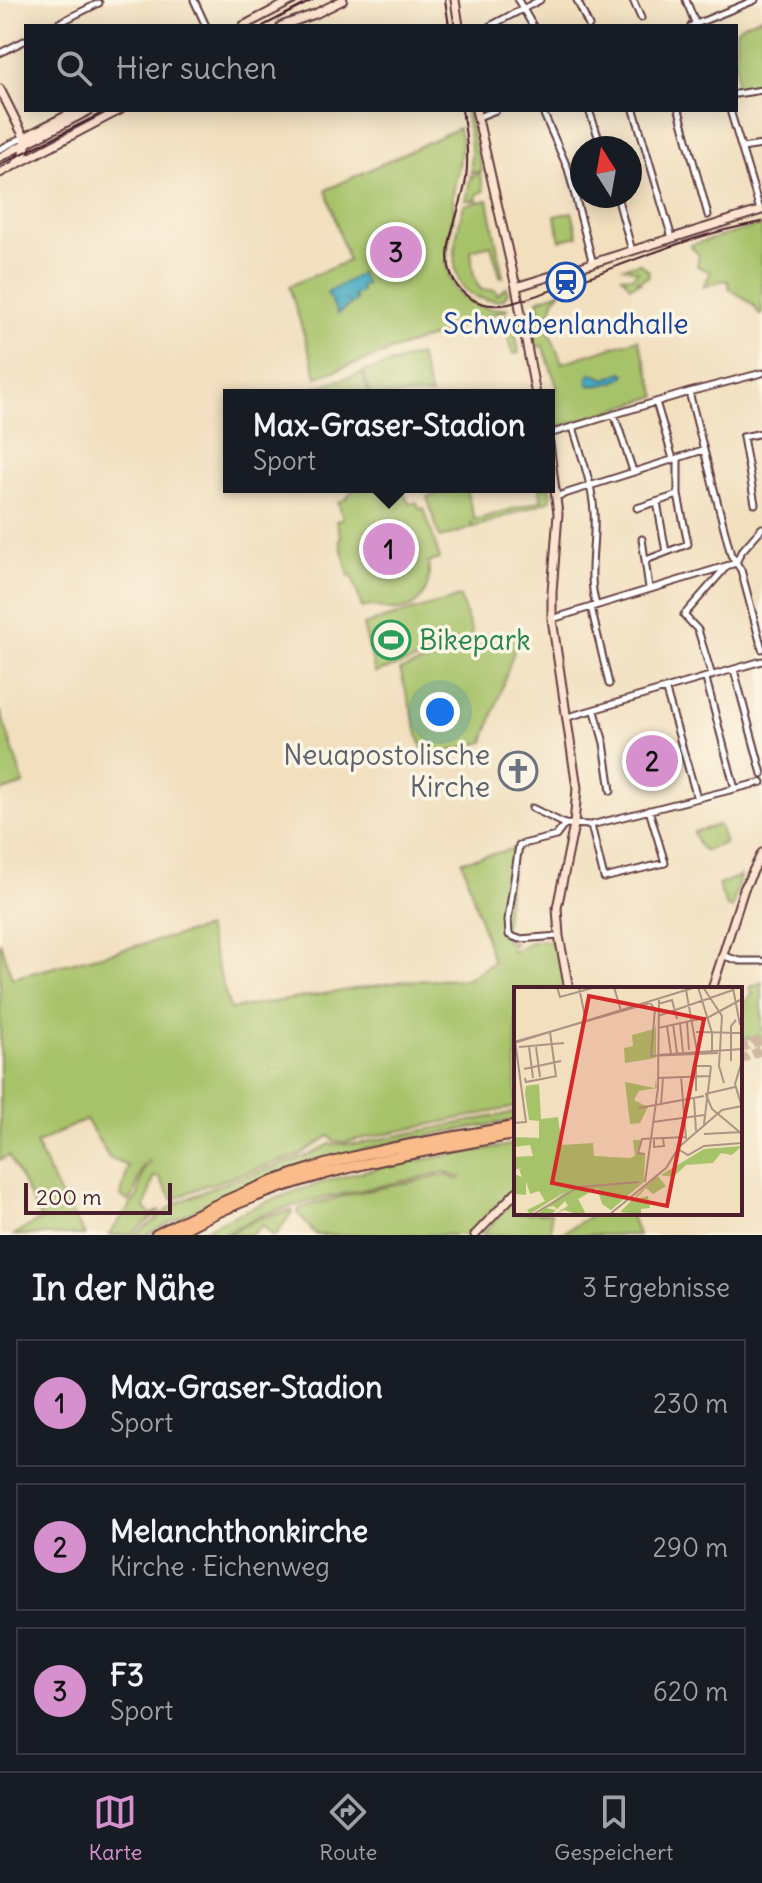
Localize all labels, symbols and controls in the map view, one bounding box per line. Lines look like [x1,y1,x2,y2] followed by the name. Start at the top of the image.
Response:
[24,24,738,112] search box
[52,46,96,90] icon: search
[116,49,277,87] text: Hier suchen
[570,136,642,208] north arrow
[370,222,422,282] pin: 3
[545,261,587,303] station icon: Schwabenlandhalle
[443,306,689,342] place label: Schwabenlandhalle
[223,389,555,493] popup
[253,406,525,444] text: Max-Graser-Stadion
[253,444,316,477] text: Sport
[363,519,415,579] pin: 1
[370,619,412,661] sports icon: Bikepark
[419,622,530,658] place label: Bikepark
[420,692,460,732] your location
[626,731,678,791] pin: 2
[283,737,490,805] place label: Neuapostolische Kirche
[497,750,539,792] church icon: Neuapostolische Kirche
[514,987,742,1215] inset map
[24,1179,172,1215] scale bar
[36,1183,102,1211] text: 200 m
[32,1266,215,1309] text: In der Nähe
[582,1271,730,1304] text: 3 Ergebnisse
[110,1368,383,1406] text: Max-Graser-Stadion
[55,1387,65,1420] text: 1
[653,1387,728,1420] text: 230 m
[110,1406,173,1439] text: Sport
[110,1512,368,1550] text: Melanchthonkirche
[53,1531,67,1564] text: 2
[653,1531,728,1564] text: 290 m
[110,1550,330,1583] text: Kirche · Eichenweg
[110,1656,144,1694] text: F3
[53,1675,67,1708] text: 3
[653,1675,728,1708] text: 620 m
[110,1694,173,1727] text: Sport
[88,1790,142,1866] tab: Karte
[319,1790,377,1866] tab: Route
[554,1790,674,1866] tab: Gespeichert

